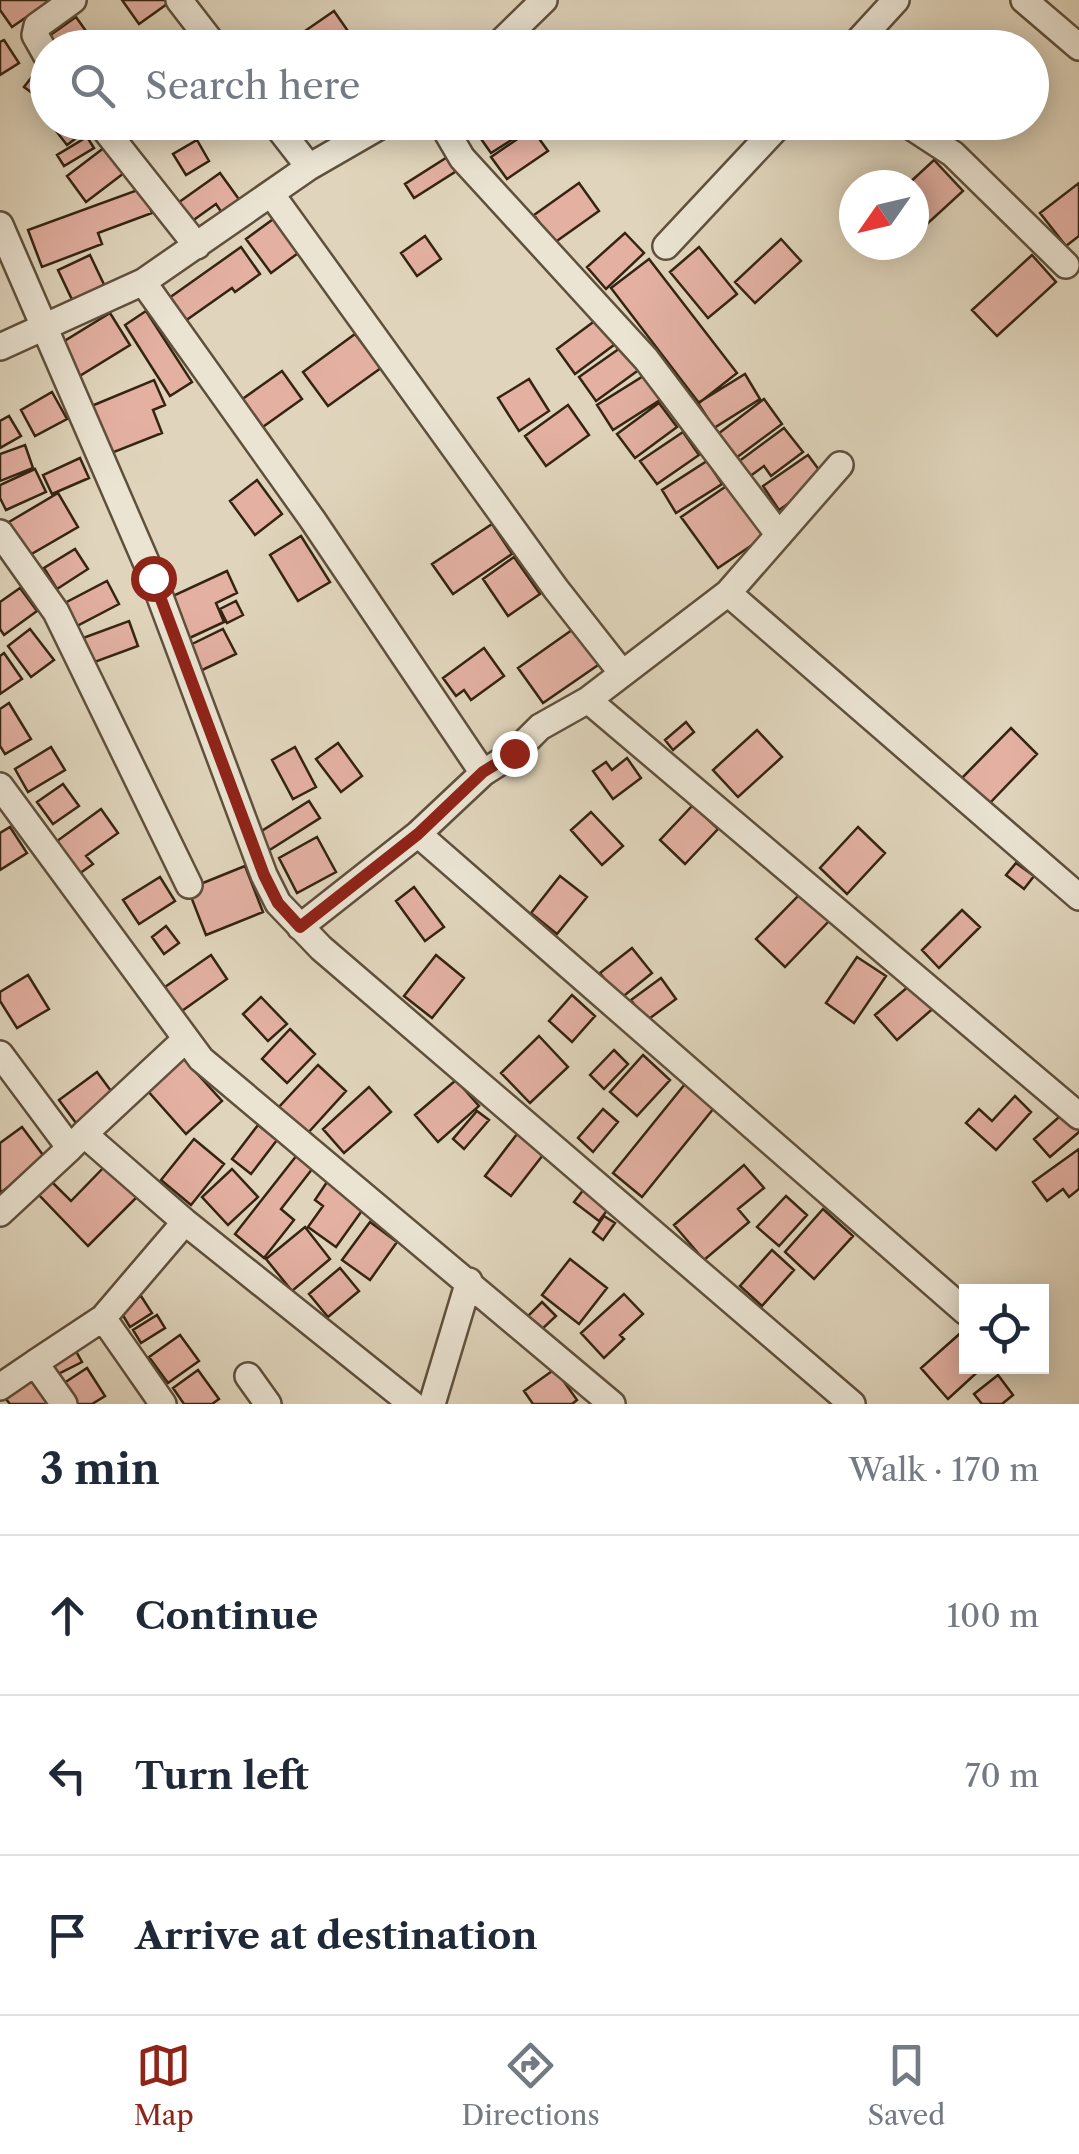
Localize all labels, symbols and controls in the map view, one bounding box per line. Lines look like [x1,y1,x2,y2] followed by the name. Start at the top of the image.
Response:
[30,30,1049,140] search box
[65,58,120,113] icon: search
[145,62,360,109] text: Search here
[839,170,929,260] north arrow
[131,556,177,602] route start
[492,731,538,777] route end
[959,1284,1049,1374] map controls
[959,1284,1049,1374] button: locate
[40,1443,160,1495] text: 3 min
[849,1450,1039,1489] text: Walk · 170 m
[40,1588,95,1643] icon: ahead
[135,1592,318,1639] text: Continue
[947,1596,1039,1635] text: 100 m
[40,1748,95,1803] icon: left
[135,1752,309,1799] text: Turn left
[965,1756,1039,1795] text: 70 m
[40,1908,95,1963] icon: arrive
[135,1912,538,1959] text: Arrive at destination
[134,2038,194,2132] tab: Map
[461,2038,600,2132] tab: Directions
[867,2038,945,2132] tab: Saved

